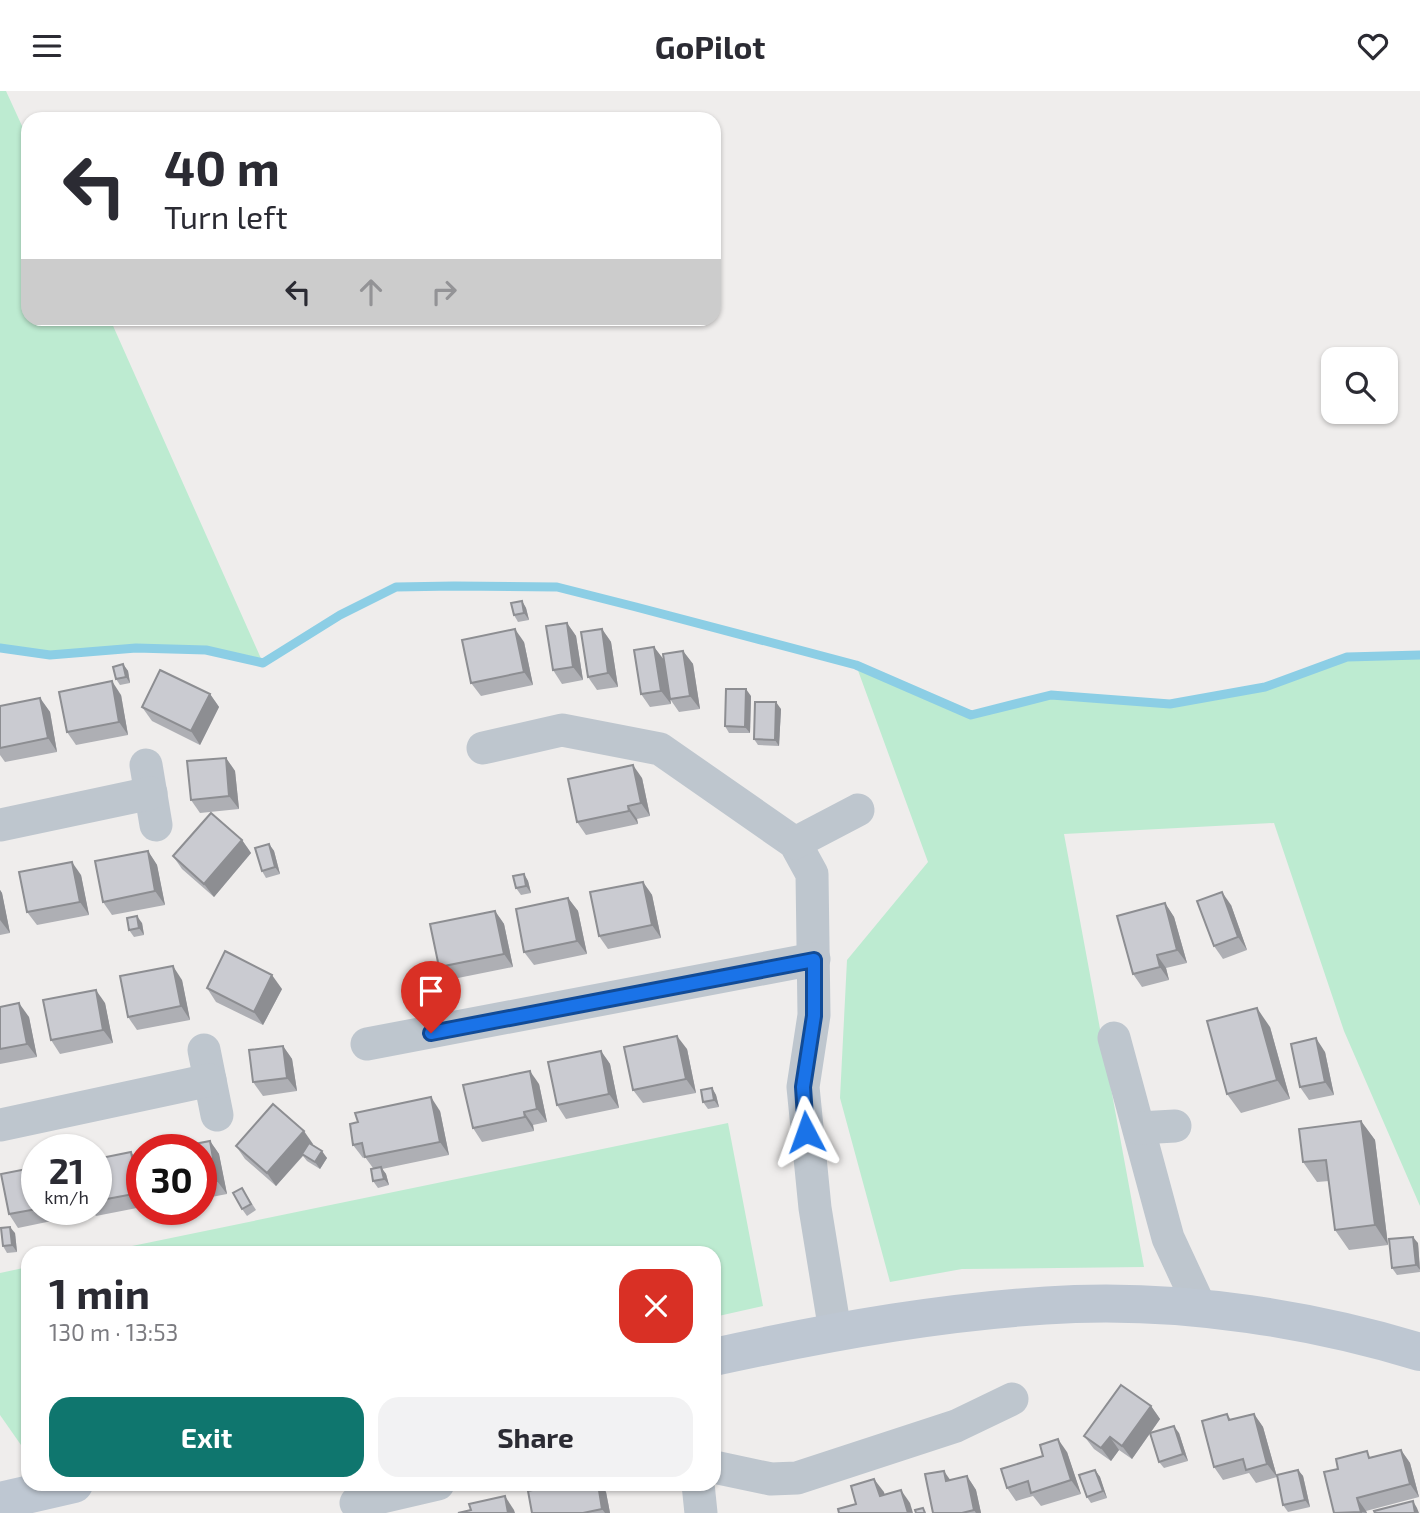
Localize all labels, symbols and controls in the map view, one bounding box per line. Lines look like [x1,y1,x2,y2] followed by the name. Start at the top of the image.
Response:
[28,27,66,65] icon: menu
[655,27,765,65] text: GoPilot
[1354,27,1392,65] icon: heart
[164,137,280,196] text: 40 m
[49,140,140,231] icon: left
[164,197,288,235] text: Turn left
[279,273,317,311] icon: left
[352,273,390,311] icon: ahead
[425,273,463,311] icon: right
[1321,347,1398,424] map controls
[1321,347,1398,424] button: search
[401,961,461,1033] pin
[412,972,450,1010] icon: arrive
[769,1095,843,1169] position arrow
[126,1134,217,1225] speed limit sign: 30
[49,1149,84,1191] text: 21
[44,1186,89,1208] text: km/h
[49,1267,150,1317] text: 1 min
[619,1269,693,1343] button: close
[49,1318,178,1346] text: 130 m · 13:53
[49,1397,364,1477] button: Exit
[378,1397,693,1477] button: Share

